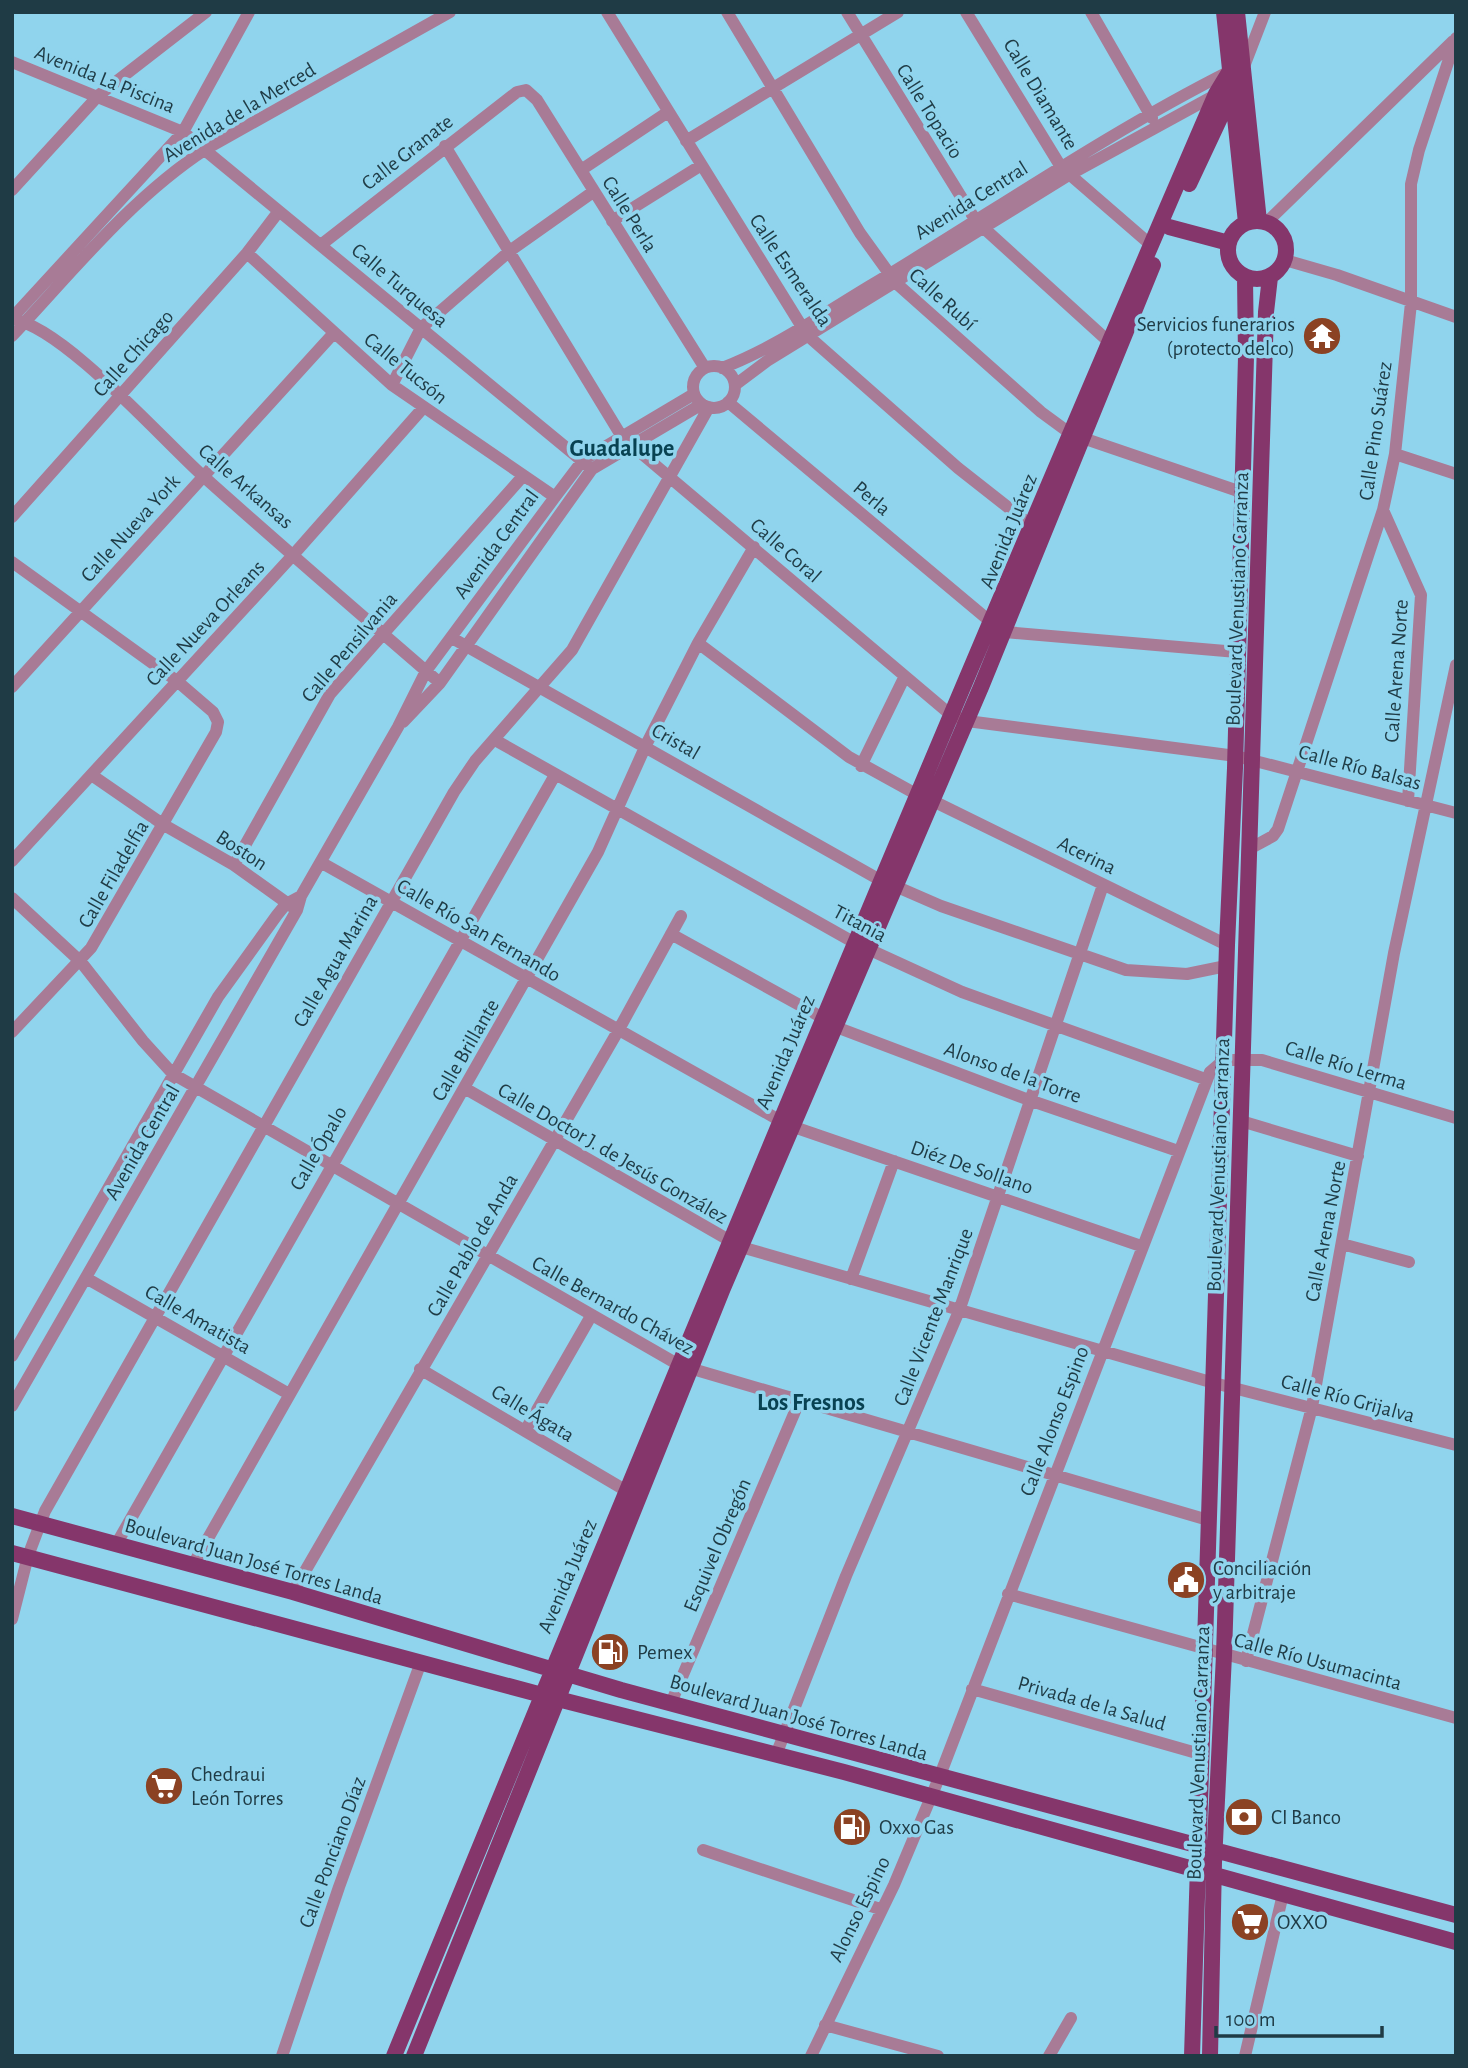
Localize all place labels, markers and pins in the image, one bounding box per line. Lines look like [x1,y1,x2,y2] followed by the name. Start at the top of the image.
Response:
[1137,314,1295,359] place label: Servicios funerarios (protecto delco)
[1301,315,1343,357] temple icon: Servicios funerarios (protecto delco)
[1212,1558,1312,1603] place label: Conciliación y arbitraje
[1165,1559,1207,1601] public building icon: Conciliación y arbitraje
[589,1631,631,1673] fuel station icon: Pemex
[637,1642,692,1663] place label: Pemex
[191,1764,284,1809] place label: Chedraui León Torres
[143,1765,185,1807] supermarket icon: Chedraui León Torres
[1223,1796,1265,1838] bank icon: CI Banco
[831,1806,873,1848] fuel station icon: Oxxo Gas
[1271,1807,1341,1828] place label: CI Banco
[879,1817,954,1838] place label: Oxxo Gas
[1229,1901,1271,1943] supermarket icon: OXXO
[1277,1912,1328,1933] place label: OXXO

